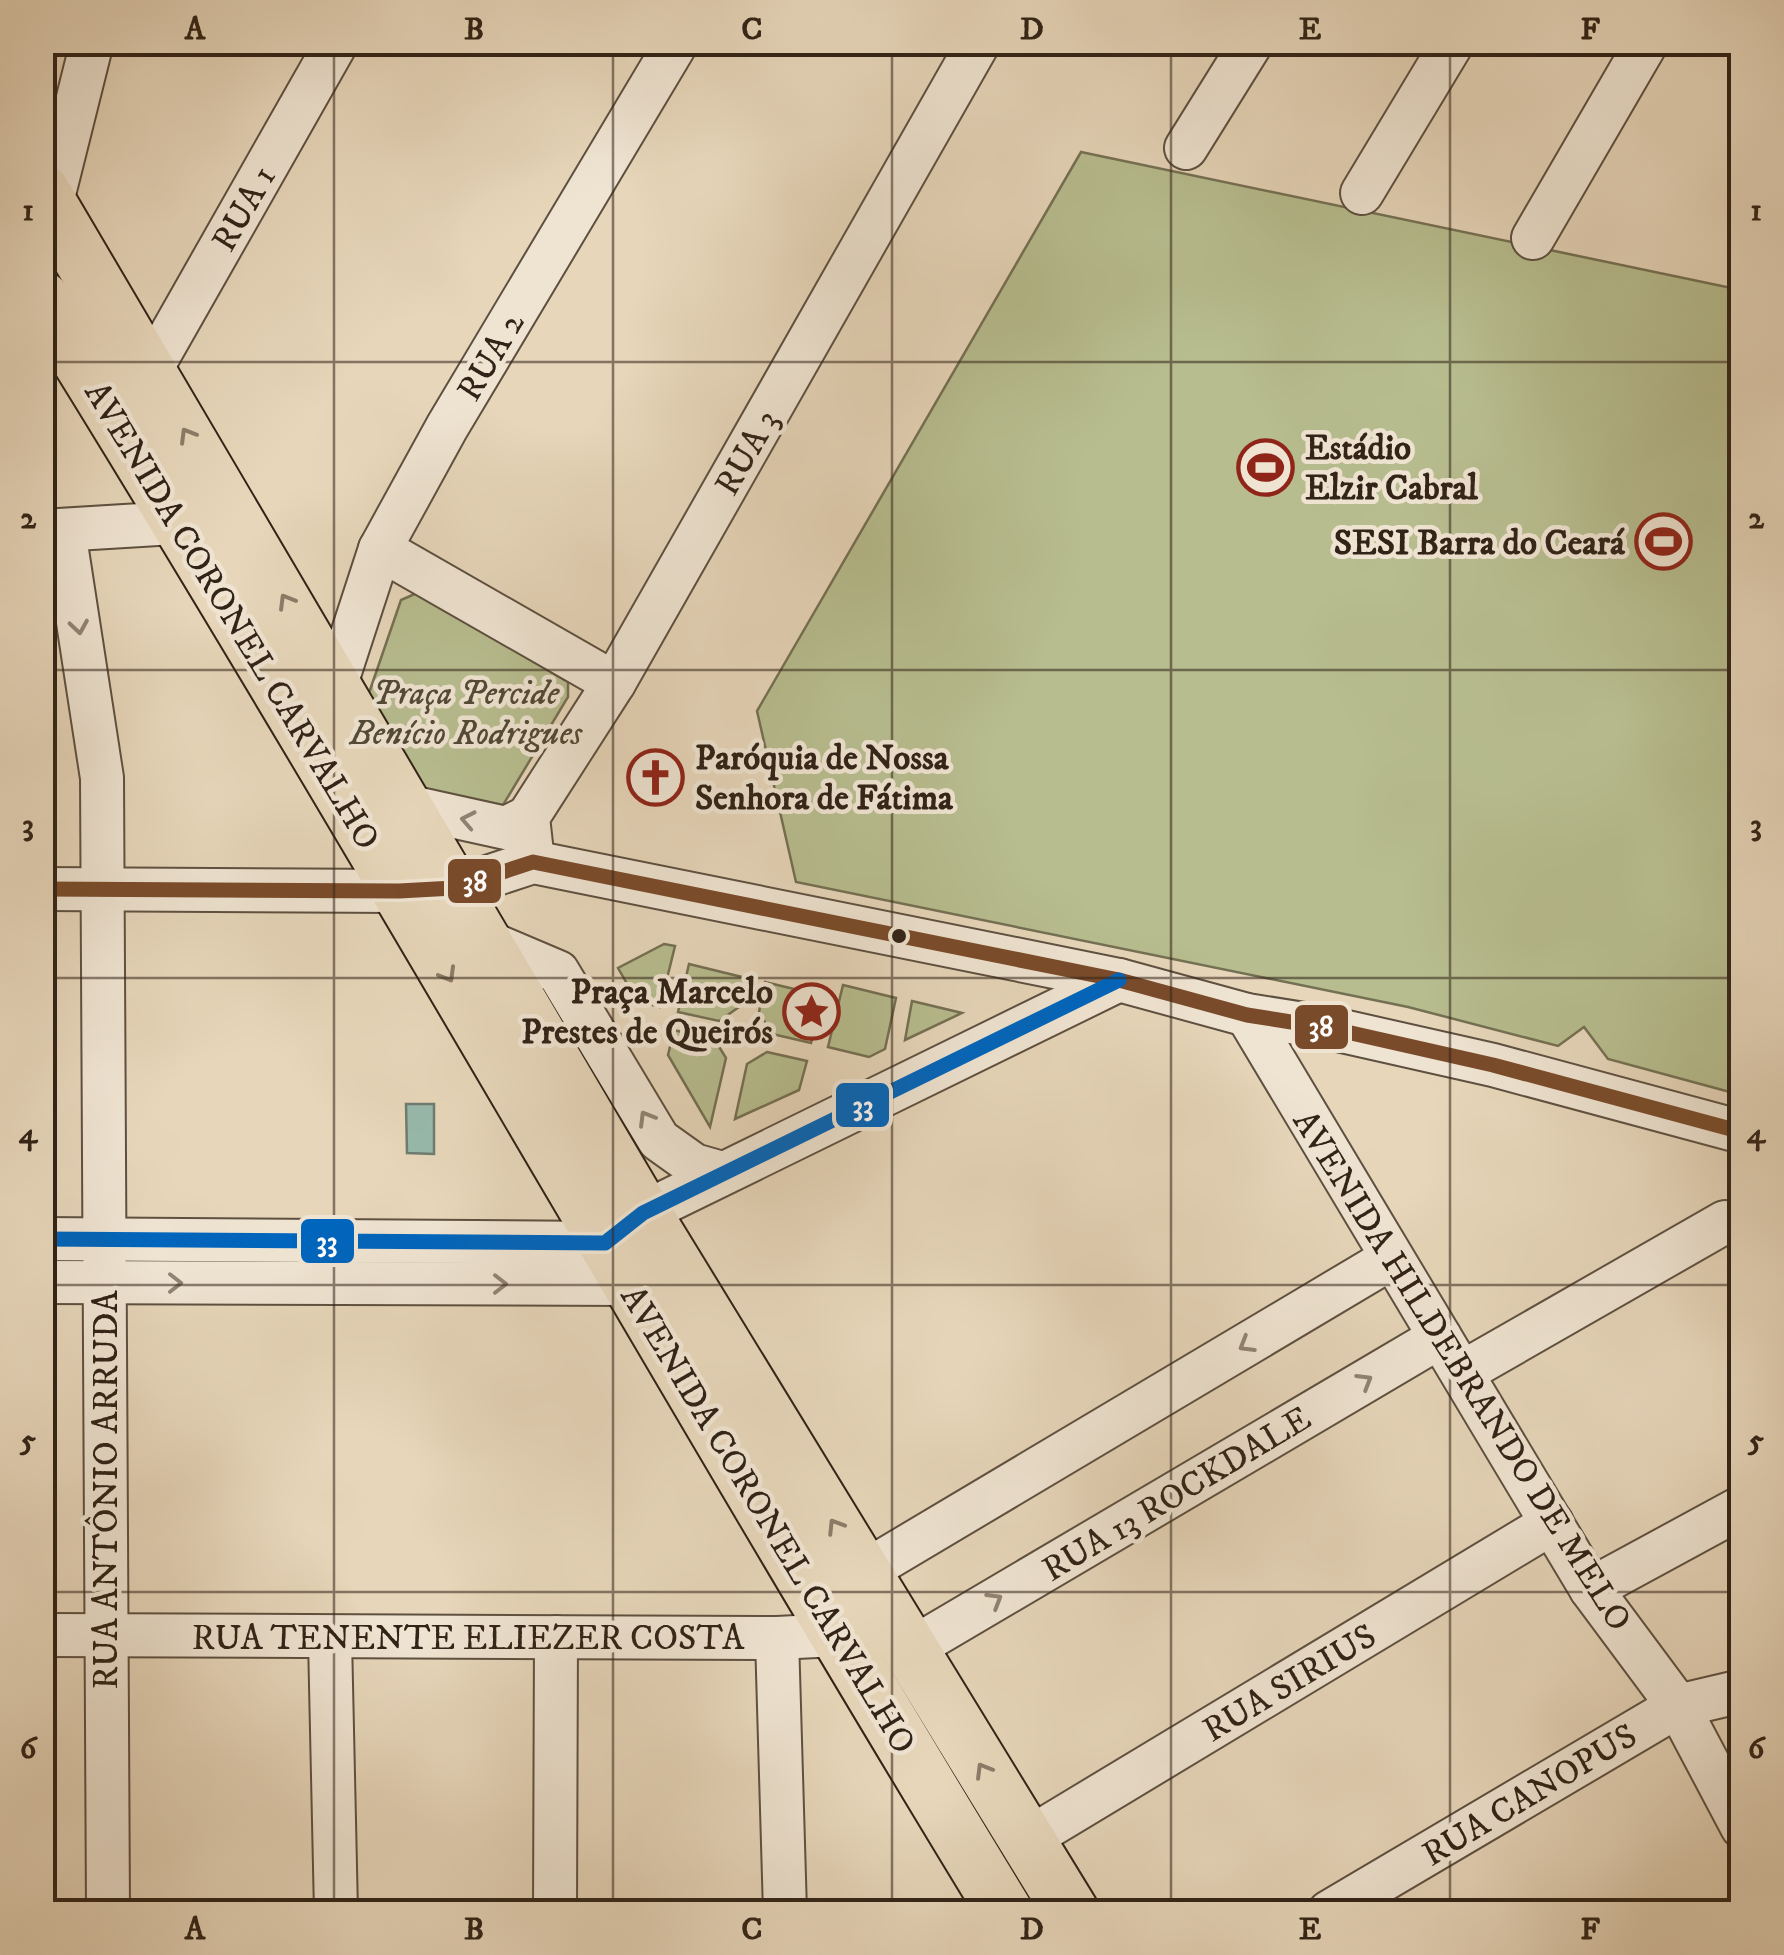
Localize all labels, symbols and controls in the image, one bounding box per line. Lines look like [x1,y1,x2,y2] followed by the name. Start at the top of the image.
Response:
[184,10,207,50] text: A
[464,10,484,50] text: B
[741,10,763,50] text: C
[1020,10,1044,50] text: D
[1299,10,1322,50] text: E
[1580,10,1600,50] text: F
[203,158,287,260] street label: RUA 1
[22,191,34,231] text: 1
[1750,191,1762,231] text: 1
[448,305,535,409] street label: RUA 2
[74,374,389,858] street label: AVENIDA CORONEL CARVALHO
[706,402,790,504] street label: RUA 3
[1305,427,1478,511] place label: Estádio Elzir Cabral
[180,428,199,446] one-way arrow
[1236,437,1296,497] sports icon: Estádio Elzir Cabral
[20,499,36,539] text: 2
[1748,499,1764,539] text: 2
[1634,512,1694,572] sports icon: SESI Barra do Ceará
[1334,522,1626,566] place label: SESI Barra do Ceará
[279,594,298,612] one-way arrow
[68,619,89,635] one-way arrow
[349,672,584,756] park label: Praça Percide Benício Rodrigues
[695,737,954,821] place label: Paróquia de Nossa Senhora de Fátima
[626,747,686,807] church icon: Paróquia de Nossa Senhora de Fátima
[22,806,34,846] text: 3
[1750,806,1762,846] text: 3
[460,811,477,832] one-way arrow
[446,857,503,905] line badge: 38
[463,865,487,900] text: 38
[889,926,909,946] unlabelled marker
[436,965,455,983] one-way arrow
[521,971,773,1055] place label: Praça Marcelo Prestes de Queirós
[782,981,842,1041] place icon: Praça Marcelo Prestes de Queirós
[1293,1003,1350,1051] line badge: 38
[1309,1010,1333,1045] text: 38
[834,1081,891,1129] line badge: 33
[853,1089,873,1124] text: 33
[1282,1103,1640,1640] street label: AVENIDA HILDEBRANDO DE MELO
[639,1111,658,1129] one-way arrow
[19,1114,39,1154] text: 4
[1747,1114,1767,1154] text: 4
[299,1217,356,1265] line badge: 33
[317,1225,337,1260] text: 33
[168,1272,183,1294] one-way arrow
[492,1273,508,1295] one-way arrow
[610,1278,925,1762] street label: AVENIDA CORONEL CARVALHO
[84,1290,129,1690] street label: RUA ANTÔNIO ARRUDA
[1239,1332,1257,1352] one-way arrow
[1354,1374,1372,1393] one-way arrow
[1035,1397,1319,1592] street label: RUA 13 ROCKDALE
[19,1421,36,1461] text: 5
[1747,1421,1764,1461] text: 5
[829,1519,848,1537] one-way arrow
[984,1593,1002,1612] one-way arrow
[1195,1615,1385,1753] street label: RUA SIRIUS
[192,1617,745,1661] street label: RUA TENENTE ELIEZER COSTA
[1415,1714,1645,1877] street label: RUA CANOPUS
[20,1729,39,1769] text: 6
[1748,1729,1767,1769] text: 6
[976,1763,995,1781] one-way arrow
[184,1910,207,1950] text: A
[464,1910,484,1950] text: B
[741,1910,763,1950] text: C
[1020,1910,1044,1950] text: D
[1299,1910,1322,1950] text: E
[1580,1910,1600,1950] text: F

